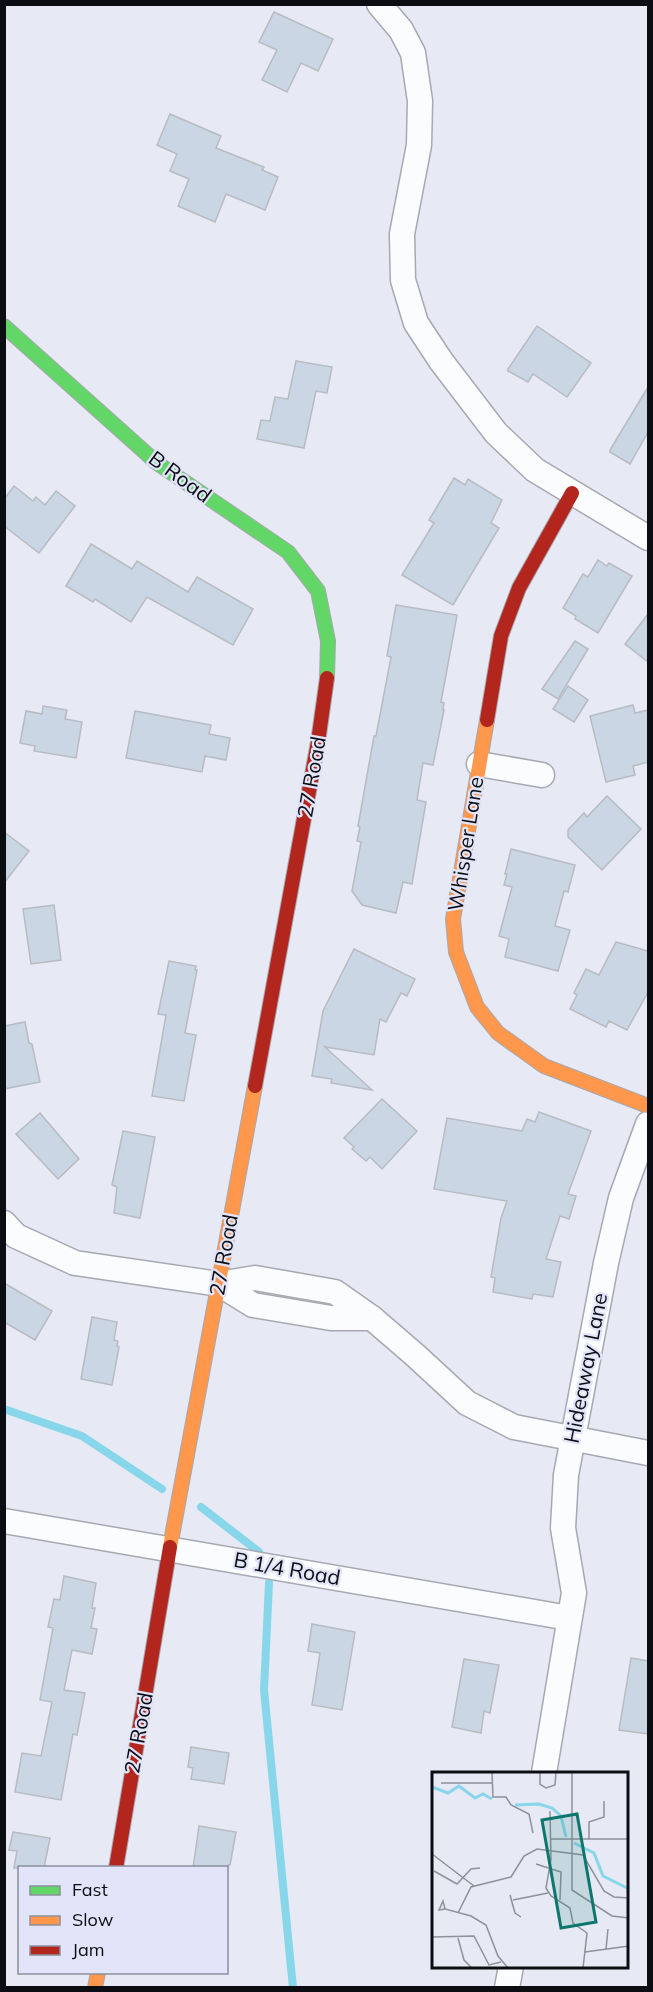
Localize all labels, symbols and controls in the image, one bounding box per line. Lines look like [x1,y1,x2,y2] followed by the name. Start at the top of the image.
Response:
[144,445,217,508] street label: B Road
[291,734,331,820] street label: 27 Road
[442,775,488,913] street label: Whisper Lane
[203,1212,243,1298] street label: 27 Road
[558,1290,612,1445] street label: Hideaway Lane
[232,1546,343,1590] street label: B 1/4 Road
[118,1690,158,1776] street label: 27 Road
[432,1772,629,1968] inset map
[18,1866,228,1974] legend
[72,1878,108,1901] text: Fast
[72,1908,114,1931] text: Slow
[72,1938,105,1961] text: Jam

